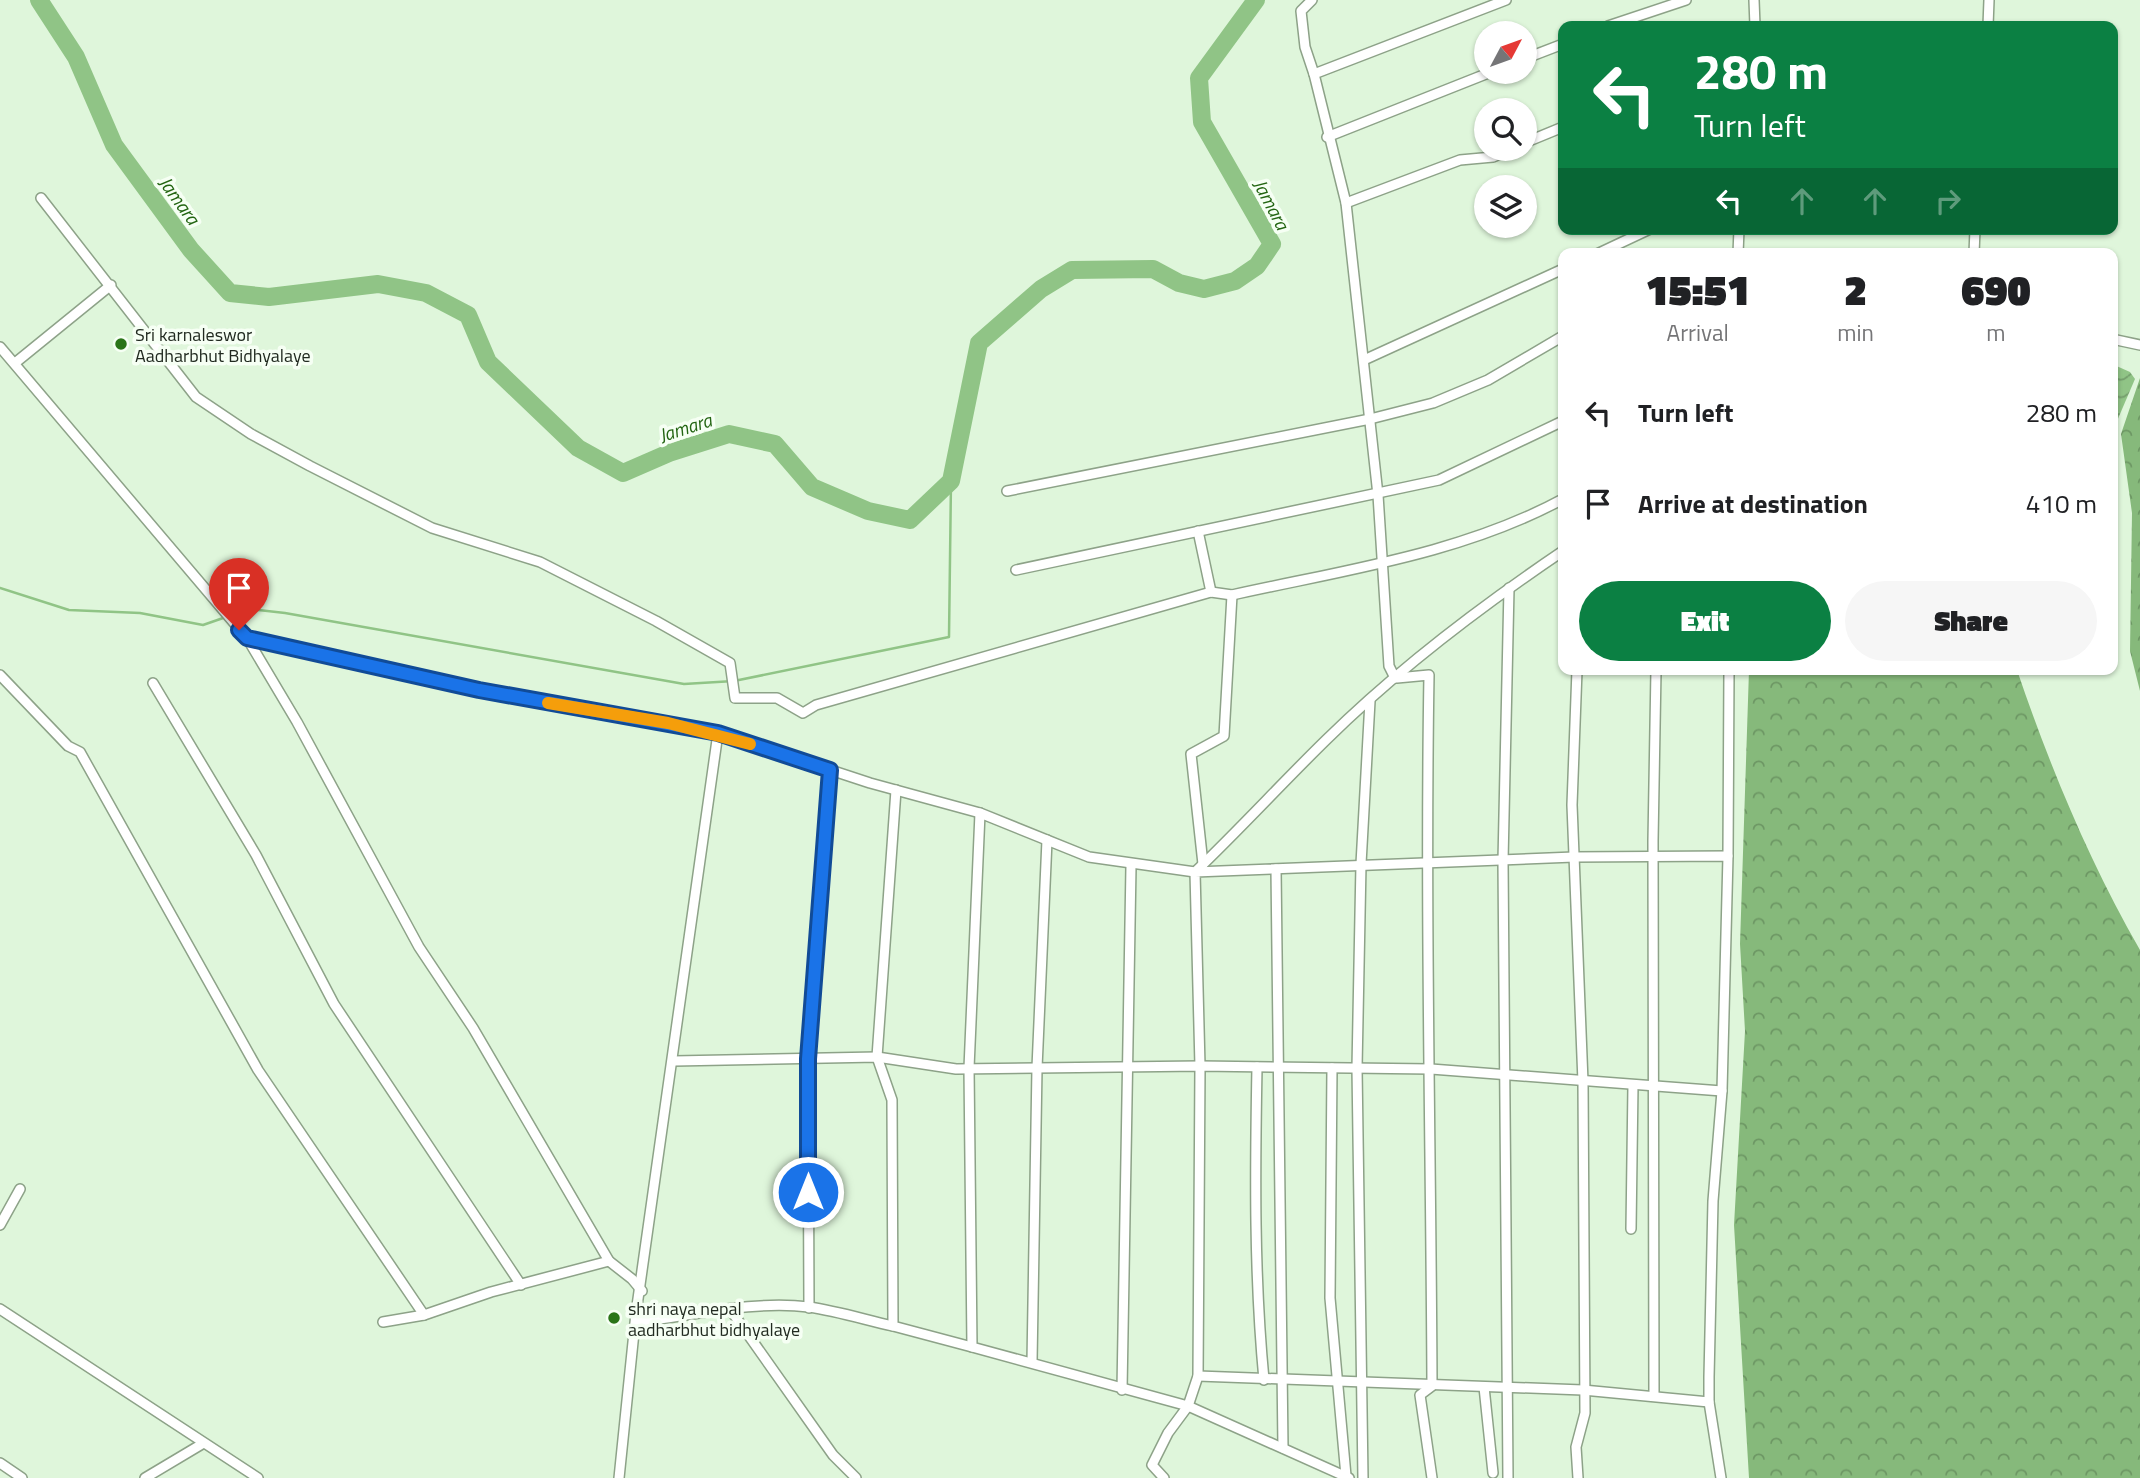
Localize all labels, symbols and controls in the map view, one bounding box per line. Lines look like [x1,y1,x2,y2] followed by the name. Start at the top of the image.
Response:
[1474,21,1536,84] north arrow
[1474,21,1537,238] map controls
[1694,33,1828,108] text: 280 m
[1579,49,1670,140] icon: left
[1474,98,1537,161] button: search
[1694,101,1806,149] text: Turn left
[152,170,208,232] water label: Jamara
[1247,173,1298,236] water label: Jamara
[1474,175,1537,238] button: layers
[1710,182,1748,220] icon: left
[1783,182,1821,220] icon: ahead
[1856,182,1894,220] icon: ahead
[1929,182,1967,220] icon: right
[1645,257,1750,321] text: 15:51
[1844,257,1867,321] text: 2
[1961,257,2031,321] text: 690
[1666,315,1729,350] text: Arrival
[1837,315,1874,350] text: min
[1986,315,2006,350] text: m
[135,321,311,369] place label: Sri karnaleswor Aadharbhut Bidhyalaye
[113,336,129,352] marker: Sri karnaleswor Aadharbhut Bidhyalaye
[1638,393,1733,432] text: Turn left
[2026,393,2097,432] text: 280 m
[1579,394,1617,432] icon: left
[655,404,717,449] water label: Jamara
[1638,484,1868,523] text: Arrive at destination
[2026,484,2097,523] text: 410 m
[1579,485,1617,523] icon: arrive
[209,558,269,630] pin
[220,569,258,607] icon: arrive
[1579,581,1831,661] button: Exit
[1845,581,2097,661] button: Share
[771,1155,845,1229] position arrow
[628,1295,800,1343] place label: shri naya nepal aadharbhut bidhyalaye
[606,1310,622,1326] marker: shri naya nepal aadharbhut bidhyalaye

